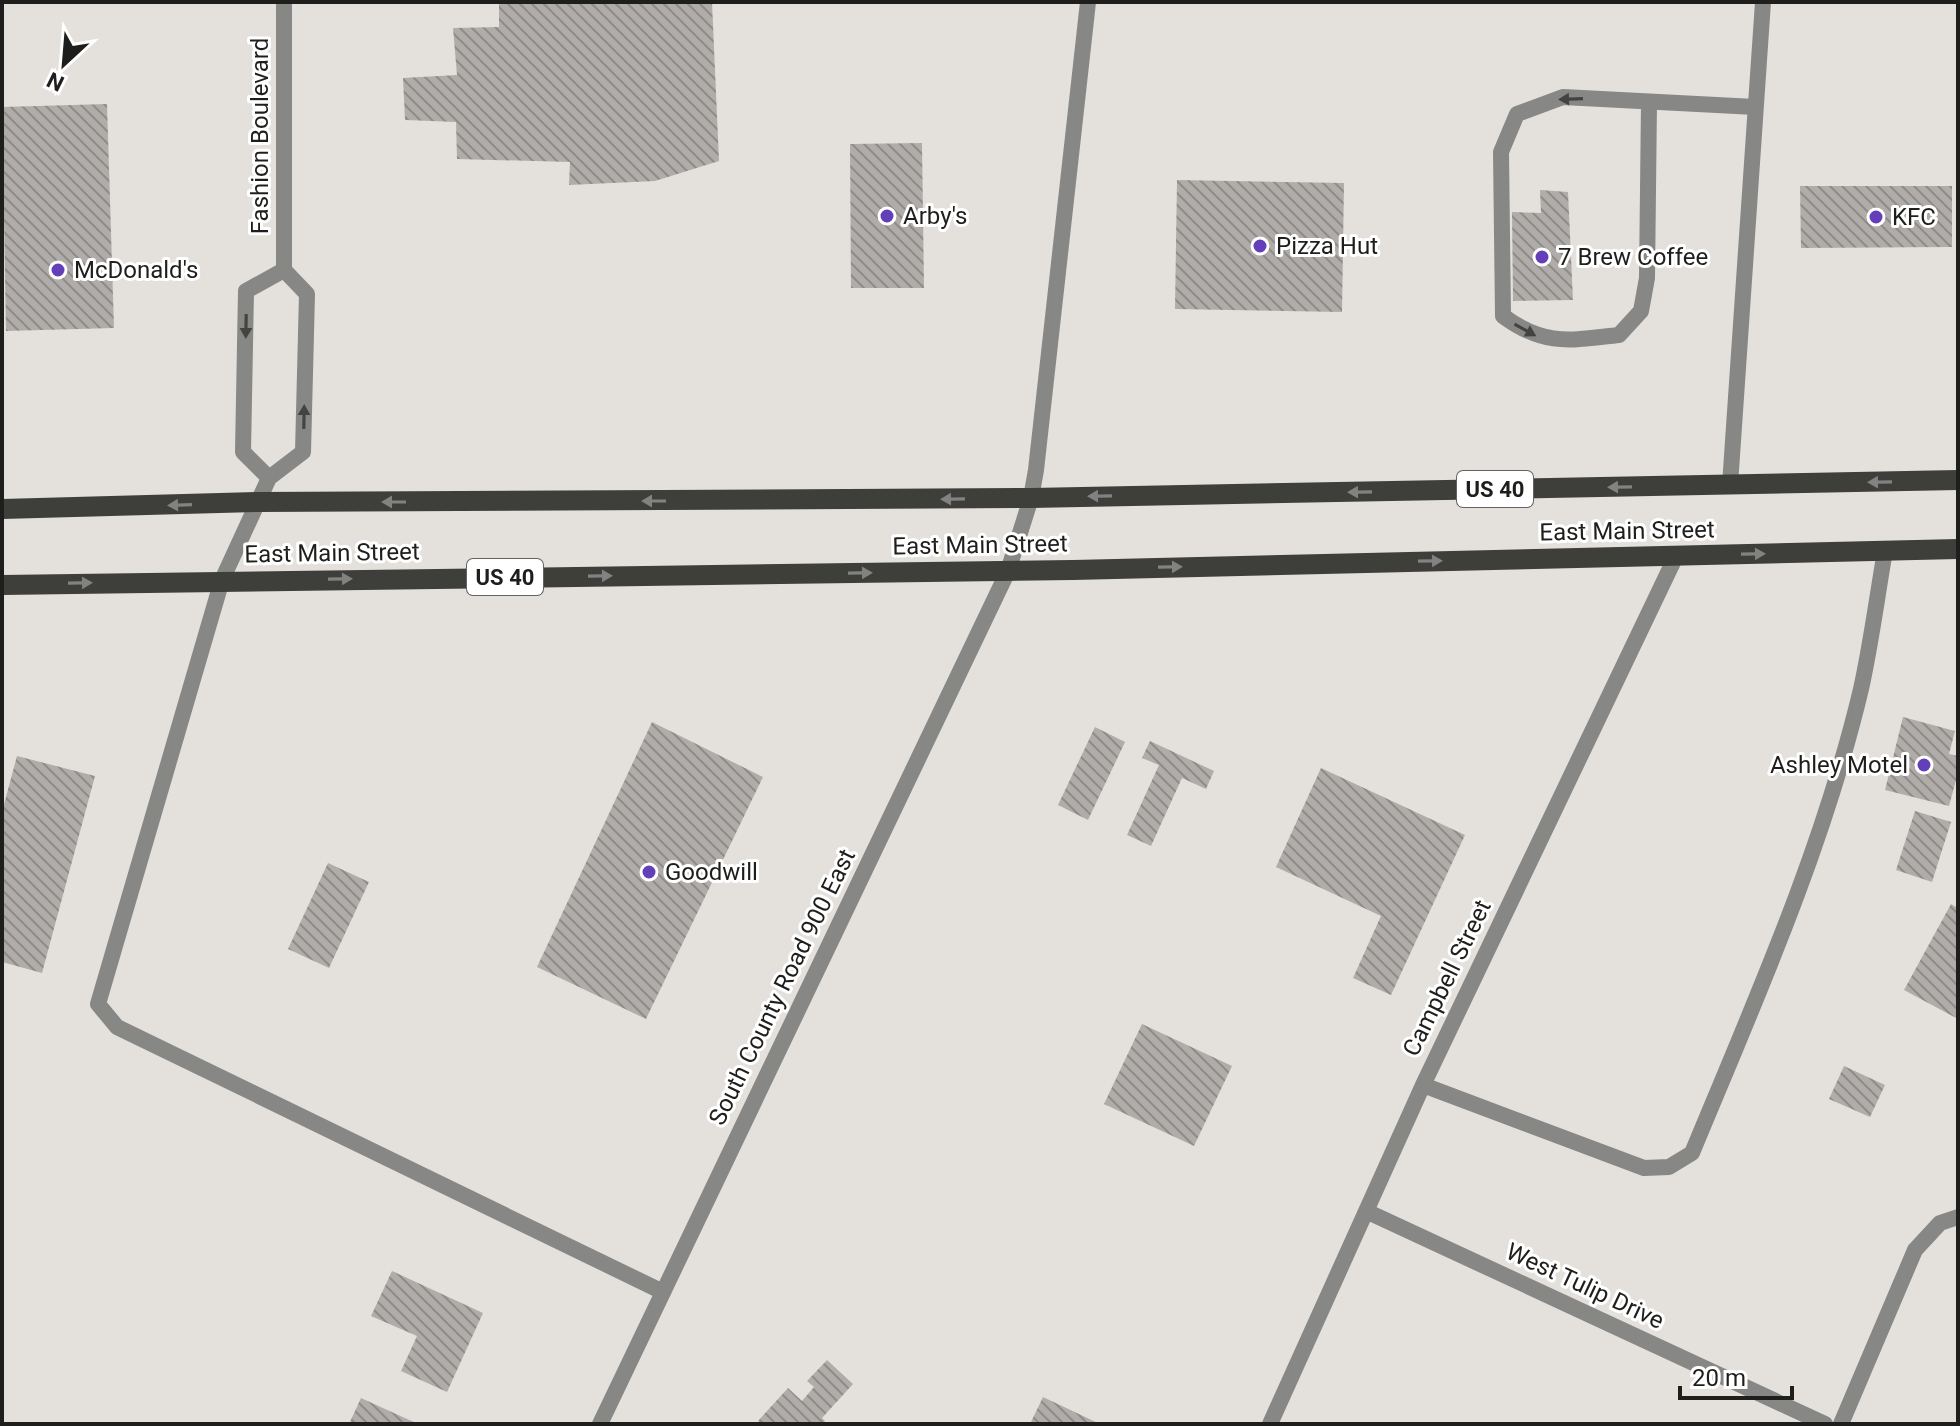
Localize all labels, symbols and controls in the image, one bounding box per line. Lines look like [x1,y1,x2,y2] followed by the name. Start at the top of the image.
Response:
[24,24,104,104] north arrow
[246,38,274,234] street label: Fashion Boulevard
[43,67,68,96] text: N
[1558,92,1583,105] one-way arrow
[903,202,967,230] place label: Arby's
[1892,203,1936,231] place label: KFC
[878,207,896,225] marker: Arby's
[1867,208,1885,226] marker: KFC
[1276,232,1378,260] place label: Pizza Hut
[1251,237,1269,255] marker: Pizza Hut
[1558,243,1708,271] place label: 7 Brew Coffee
[1533,248,1551,266] marker: 7 Brew Coffee
[74,256,198,284] place label: McDonald's
[49,261,67,279] marker: McDonald's
[239,314,252,339] one-way arrow
[1513,323,1536,336] one-way arrow
[298,404,310,429] one-way arrow
[1457,471,1533,507] road number: US 40
[1867,476,1892,488] one-way arrow
[1607,481,1632,493] one-way arrow
[1347,486,1372,498] one-way arrow
[1087,490,1112,503] one-way arrow
[940,493,965,505] one-way arrow
[641,495,666,507] one-way arrow
[381,496,406,508] one-way arrow
[167,498,192,511] one-way arrow
[1539,515,1715,547] street label: East Main Street
[892,529,1068,561] street label: East Main Street
[244,537,420,569] street label: East Main Street
[1741,548,1766,560] one-way arrow
[1418,555,1443,568] one-way arrow
[467,559,543,595] road number: US 40
[1158,561,1183,573] one-way arrow
[848,566,873,579] one-way arrow
[588,569,613,582] one-way arrow
[328,572,353,585] one-way arrow
[68,577,93,589] one-way arrow
[1770,751,1908,779] place label: Ashley Motel
[1915,756,1933,774] marker: Ashley Motel
[703,844,861,1130] street label: South County Road 900 East
[665,858,758,886] place label: Goodwill
[640,863,658,881] marker: Goodwill
[1397,895,1497,1061] street label: Campbell Street
[1502,1237,1668,1335] street label: West Tulip Drive
[1680,1350,1792,1400] scale bar
[1692,1364,1746,1392] text: 20 m

